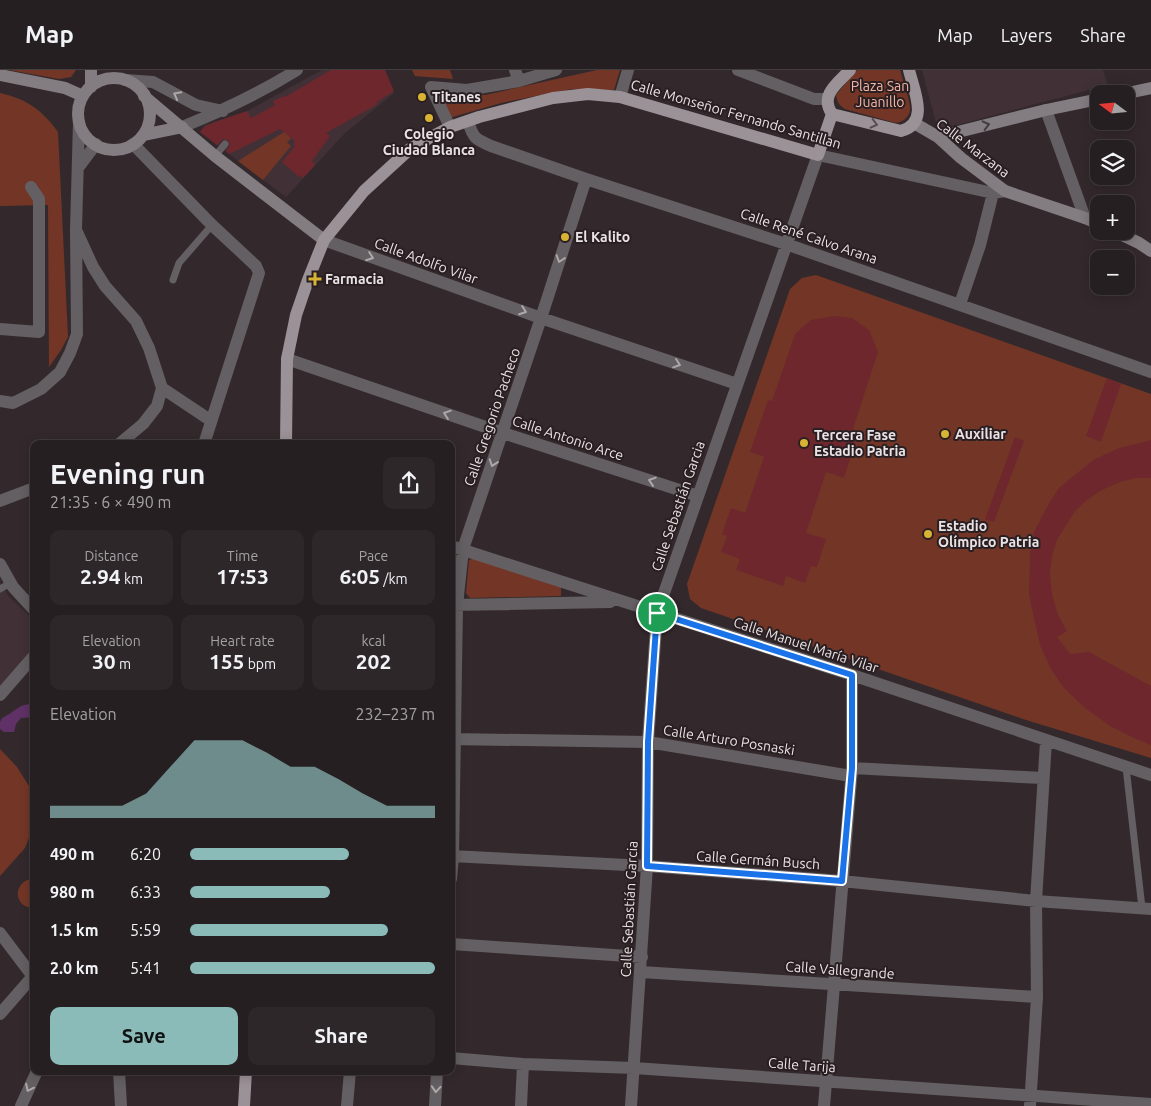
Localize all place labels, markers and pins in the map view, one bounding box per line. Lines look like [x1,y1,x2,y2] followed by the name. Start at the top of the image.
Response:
[432,89,481,105] place label: Titanes
[416,91,428,103] marker: Titanes
[423,112,435,124] marker: Colegio Ciudad Blanca
[383,126,475,158] place label: Colegio Ciudad Blanca
[575,229,630,245] place label: El Kalito
[559,231,571,243] marker: El Kalito
[325,271,384,287] place label: Farmacia
[309,273,321,285] marker: Farmacia
[955,426,1006,442] place label: Auxiliar
[814,427,906,459] place label: Tercera Fase Estadio Patria
[939,428,951,440] marker: Auxiliar
[798,437,810,449] marker: Tercera Fase Estadio Patria
[938,518,1039,550] place label: Estadio Olímpico Patria
[922,528,934,540] marker: Estadio Olímpico Patria
[636,592,678,634] pin

